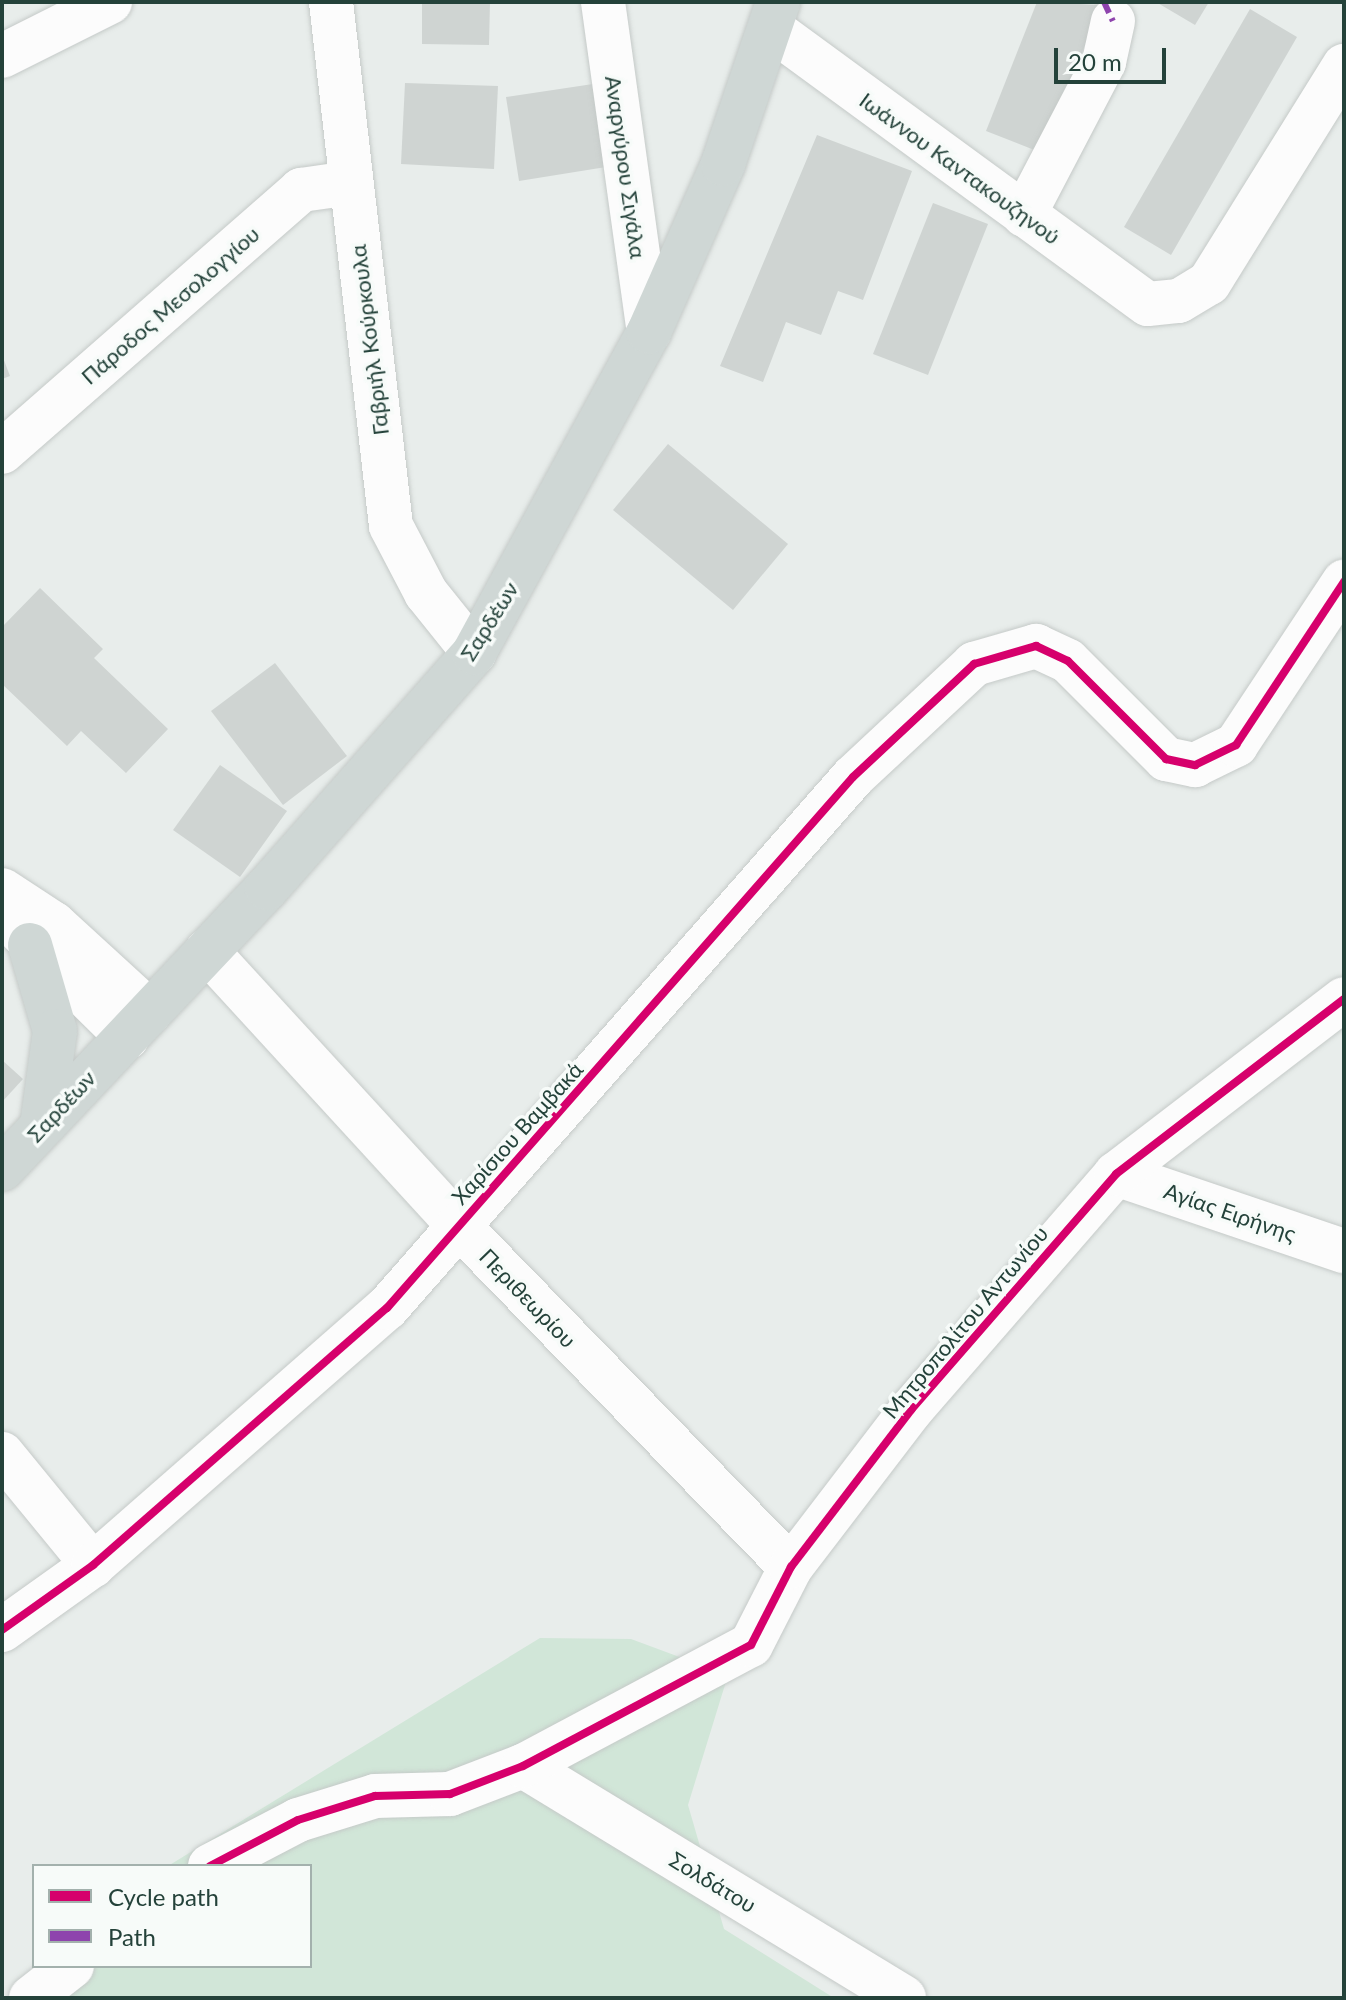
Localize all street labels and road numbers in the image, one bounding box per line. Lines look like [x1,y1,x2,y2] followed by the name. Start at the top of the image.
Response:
[600,74,652,260] street label: Αναργύρου Σιγάλα
[855,86,1065,250] street label: Ιωάννου Καντακουζηνού
[75,220,265,390] street label: Πάροδος Μεσολογγίου
[344,243,394,437] street label: Γαβριήλ Κούρκουλα
[454,577,524,665] street label: Σαρδέων
[446,1056,588,1210] street label: Χαρίσιου Βαμβακά
[21,1065,101,1147] street label: Σαρδέων
[1161,1177,1299,1247] street label: Αγίας Ειρήνης
[877,1220,1053,1424] street label: Μητροπολίτου Αντωνίου
[474,1243,582,1353] street label: Περιθεωρίου
[665,1846,761,1918] street label: Σολδάτου

